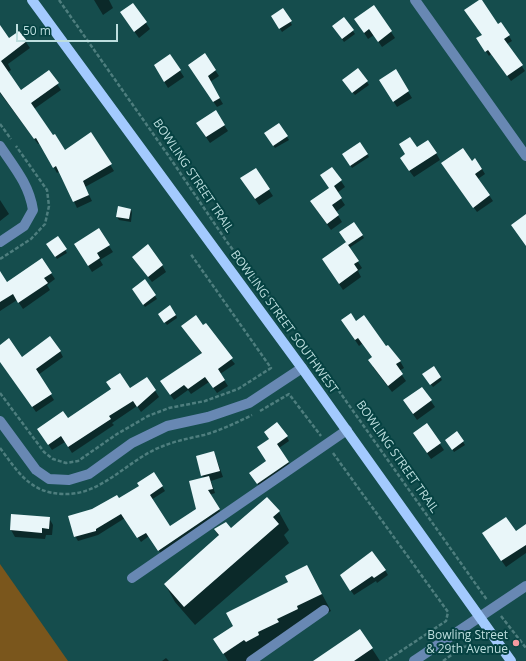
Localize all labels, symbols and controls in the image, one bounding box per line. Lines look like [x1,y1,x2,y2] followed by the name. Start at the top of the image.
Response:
[18,16,120,42] scale bar
[23,22,51,39] text: 50 m
[150,117,236,235] street label: BOWLING STREET TRAIL
[227,248,341,396] street label: BOWLING STREET SOUTHWEST
[353,398,441,516] street label: BOWLING STREET TRAIL
[426,629,508,657] place label: Bowling Street & 29th Avenue
[511,638,521,648] marker: Bowling Street & 29th Avenue

